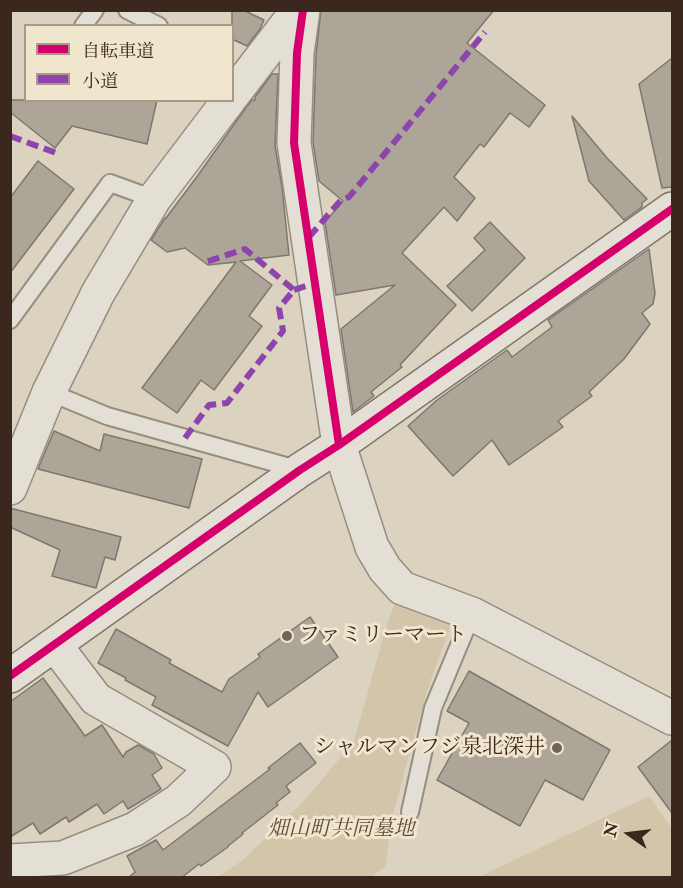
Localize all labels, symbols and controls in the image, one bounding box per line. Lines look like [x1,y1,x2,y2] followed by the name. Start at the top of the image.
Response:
[24,24,234,102] legend
[82,40,154,63] text: 自転車道
[82,70,118,93] text: 小道
[299,623,467,649] place label: ファミリーマート
[280,629,294,643] marker: ファミリーマート
[314,735,545,761] place label: シャルマンフジ泉北深井
[550,741,564,755] marker: シャルマンフジ泉北深井
[599,804,659,864] north arrow
[268,817,414,843] park label: 畑山町共同墓地
[600,820,623,839] text: N

